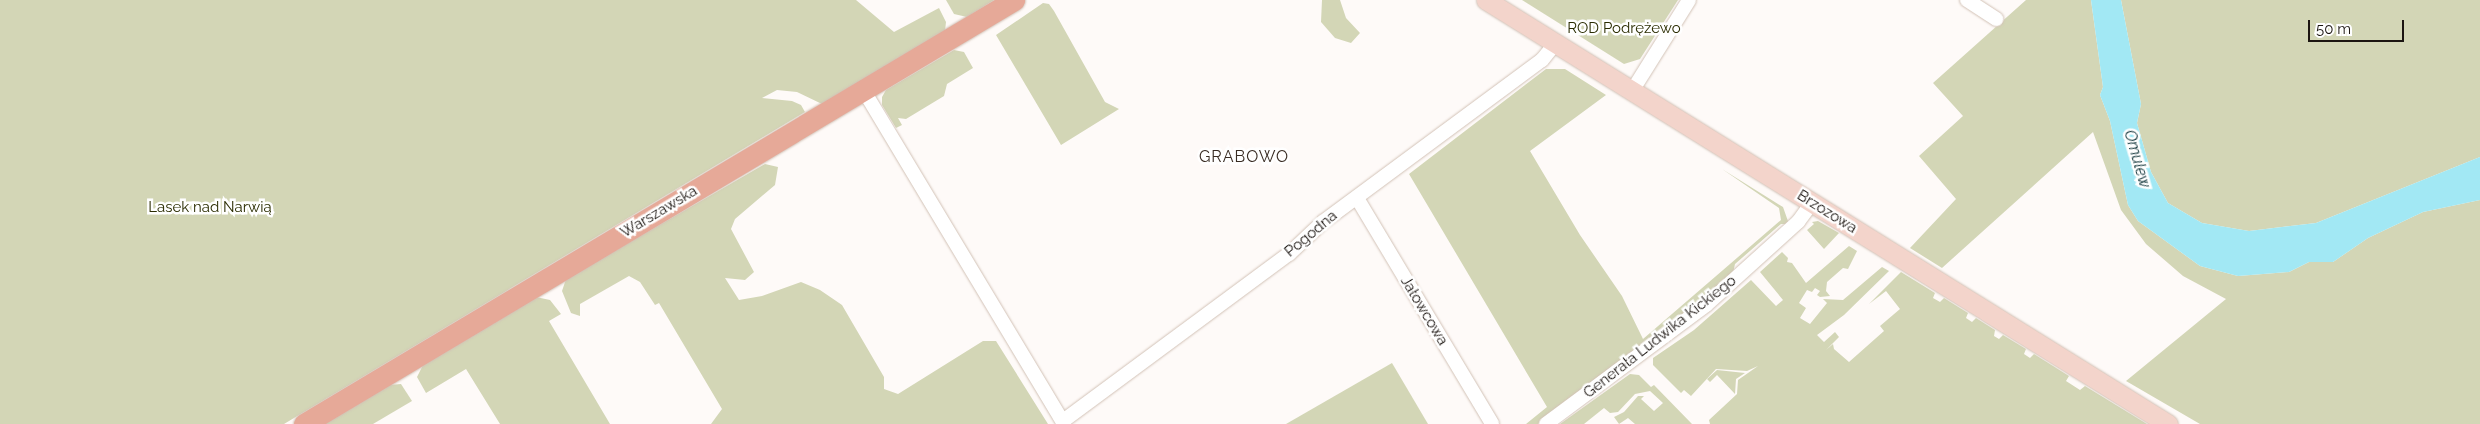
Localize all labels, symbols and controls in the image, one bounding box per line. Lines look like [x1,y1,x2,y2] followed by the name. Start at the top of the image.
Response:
[2310,10,2406,42] scale bar
[1567,20,1681,38] park label: ROD Podrężewo
[2316,20,2351,38] text: 50 m
[2120,128,2154,190] water label: Omulew
[1198,147,1290,167] district label: GRABOWO
[617,182,701,242] street label: Warszawska
[1794,187,1860,237] street label: Brzozowa
[148,199,272,217] park label: Lasek nad Narwią
[1281,207,1341,261] street label: Pogodna
[1580,272,1740,402] street label: Generała Ludwika Kickiego
[1396,273,1452,349] street label: Jałowcowa

